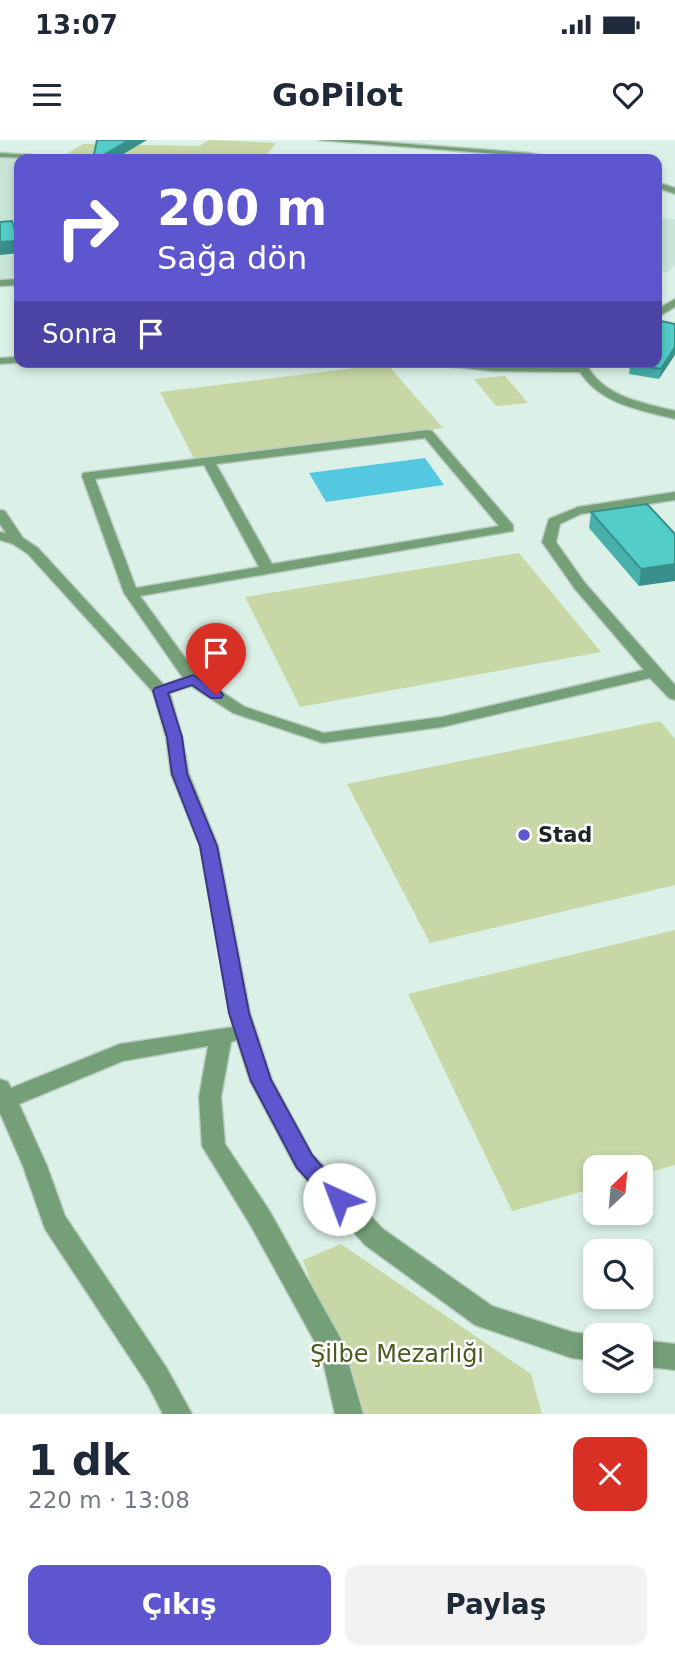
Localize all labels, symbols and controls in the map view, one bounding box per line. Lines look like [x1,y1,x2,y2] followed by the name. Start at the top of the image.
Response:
[35,10,118,40] text: 13:07
[28,76,66,114] icon: menu
[272,76,403,114] text: GoPilot
[609,76,647,114] icon: heart
[157,180,327,237] text: 200 m
[42,182,133,273] icon: right
[157,239,307,277] text: Sağa dön
[132,315,170,353] icon: arrive
[42,319,118,349] text: Sonra
[186,623,246,695] pin
[197,634,235,672] icon: arrive
[538,823,592,847] place label: Stad
[516,827,532,843] marker: Stad
[583,1155,653,1225] north arrow
[583,1155,653,1393] map controls
[302,1162,376,1236] position arrow
[583,1239,653,1309] button: search
[583,1323,653,1393] button: layers
[310,1340,484,1368] park label: Şilbe Mezarlığı
[28,1436,130,1485] text: 1 dk
[573,1437,647,1511] button: close
[28,1487,190,1513] text: 220 m · 13:08
[28,1565,331,1645] button: Çıkış
[345,1565,647,1645] button: Paylaş

